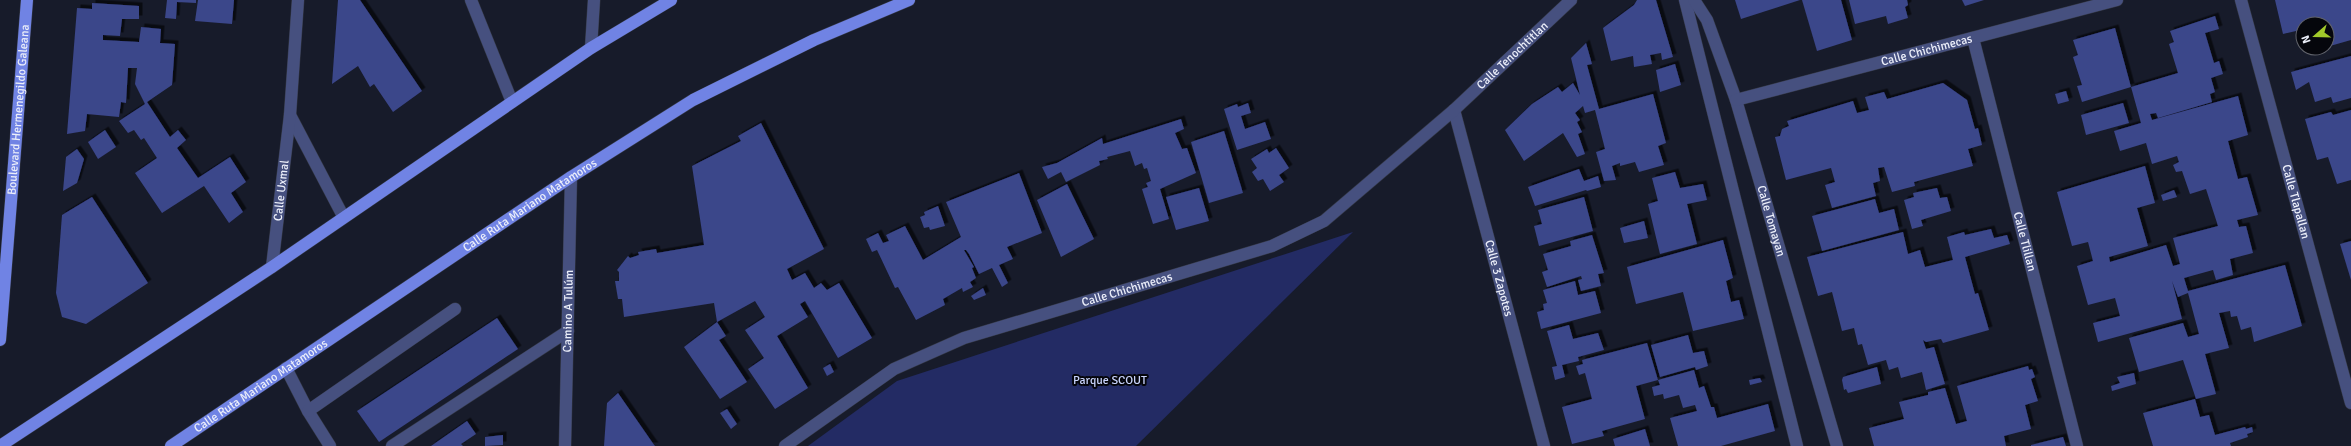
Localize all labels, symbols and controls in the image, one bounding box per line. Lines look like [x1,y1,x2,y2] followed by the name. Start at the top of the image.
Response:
[2295,16,2335,56] north arrow
[1474,18,1551,93] street label: Calle Tenochtitlan
[5,24,33,196] street label: Boulevard Hermenegildo Galeana
[1879,31,1974,70] street label: Calle Chichimecas
[2299,33,2313,45] text: N
[460,156,600,256] street label: Calle Ruta Mariano Matamoros
[270,159,293,222] street label: Calle Uxmal
[2278,163,2313,241] street label: Calle Tlapallan
[1753,184,1788,259] street label: Calle Tomayan
[2010,210,2039,273] street label: Calle Tlillan
[1481,238,1516,318] street label: Calle 3 Zapotes
[1080,269,1174,310] street label: Calle Chichimecas
[560,270,577,352] street label: Camino A Tulúm
[191,336,331,436] street label: Calle Ruta Mariano Matamoros
[1073,373,1147,388] park label: Parque SCOUT

